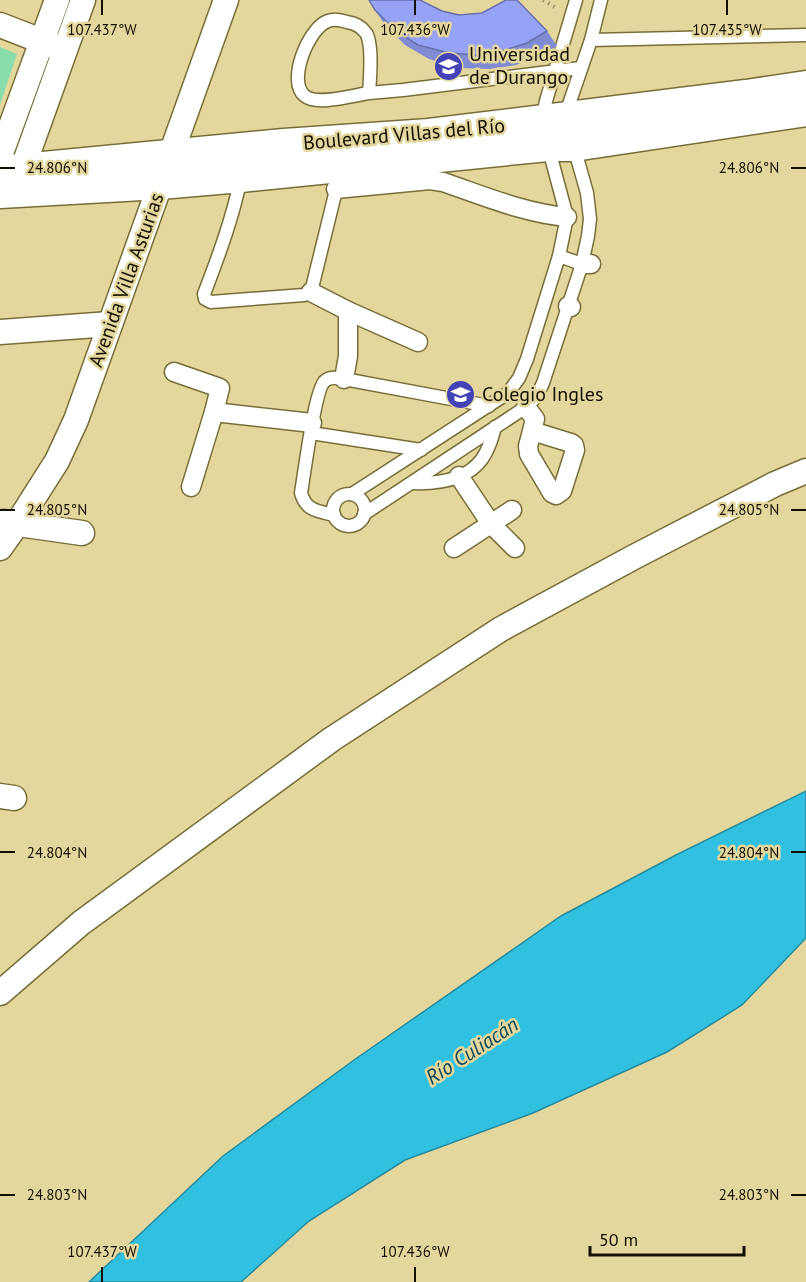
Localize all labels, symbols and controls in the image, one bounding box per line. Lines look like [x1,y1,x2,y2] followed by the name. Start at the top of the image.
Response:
[67,20,137,39] text: 107.437°W
[380,20,450,39] text: 107.436°W
[692,20,762,39] text: 107.435°W
[469,41,570,90] place label: Universidad de Durango
[432,50,464,82] school or university icon: Universidad de Durango
[302,112,506,156] street label: Boulevard Villas del Río
[27,158,87,177] text: 24.806°N
[719,158,779,177] text: 24.806°N
[82,189,170,371] street label: Avenida Villa Asturias
[445,378,477,410] school or university icon: Colegio Ingles
[482,381,603,407] place label: Colegio Ingles
[27,500,87,519] text: 24.805°N
[719,500,779,519] text: 24.805°N
[27,843,87,862] text: 24.804°N
[719,843,779,862] text: 24.804°N
[420,1011,523,1091] water label: Río Culiacán
[27,1185,87,1204] text: 24.803°N
[719,1185,779,1204] text: 24.803°N
[590,1219,744,1257] scale bar
[599,1228,638,1251] text: 50 m
[67,1242,137,1261] text: 107.437°W
[380,1242,450,1261] text: 107.436°W

